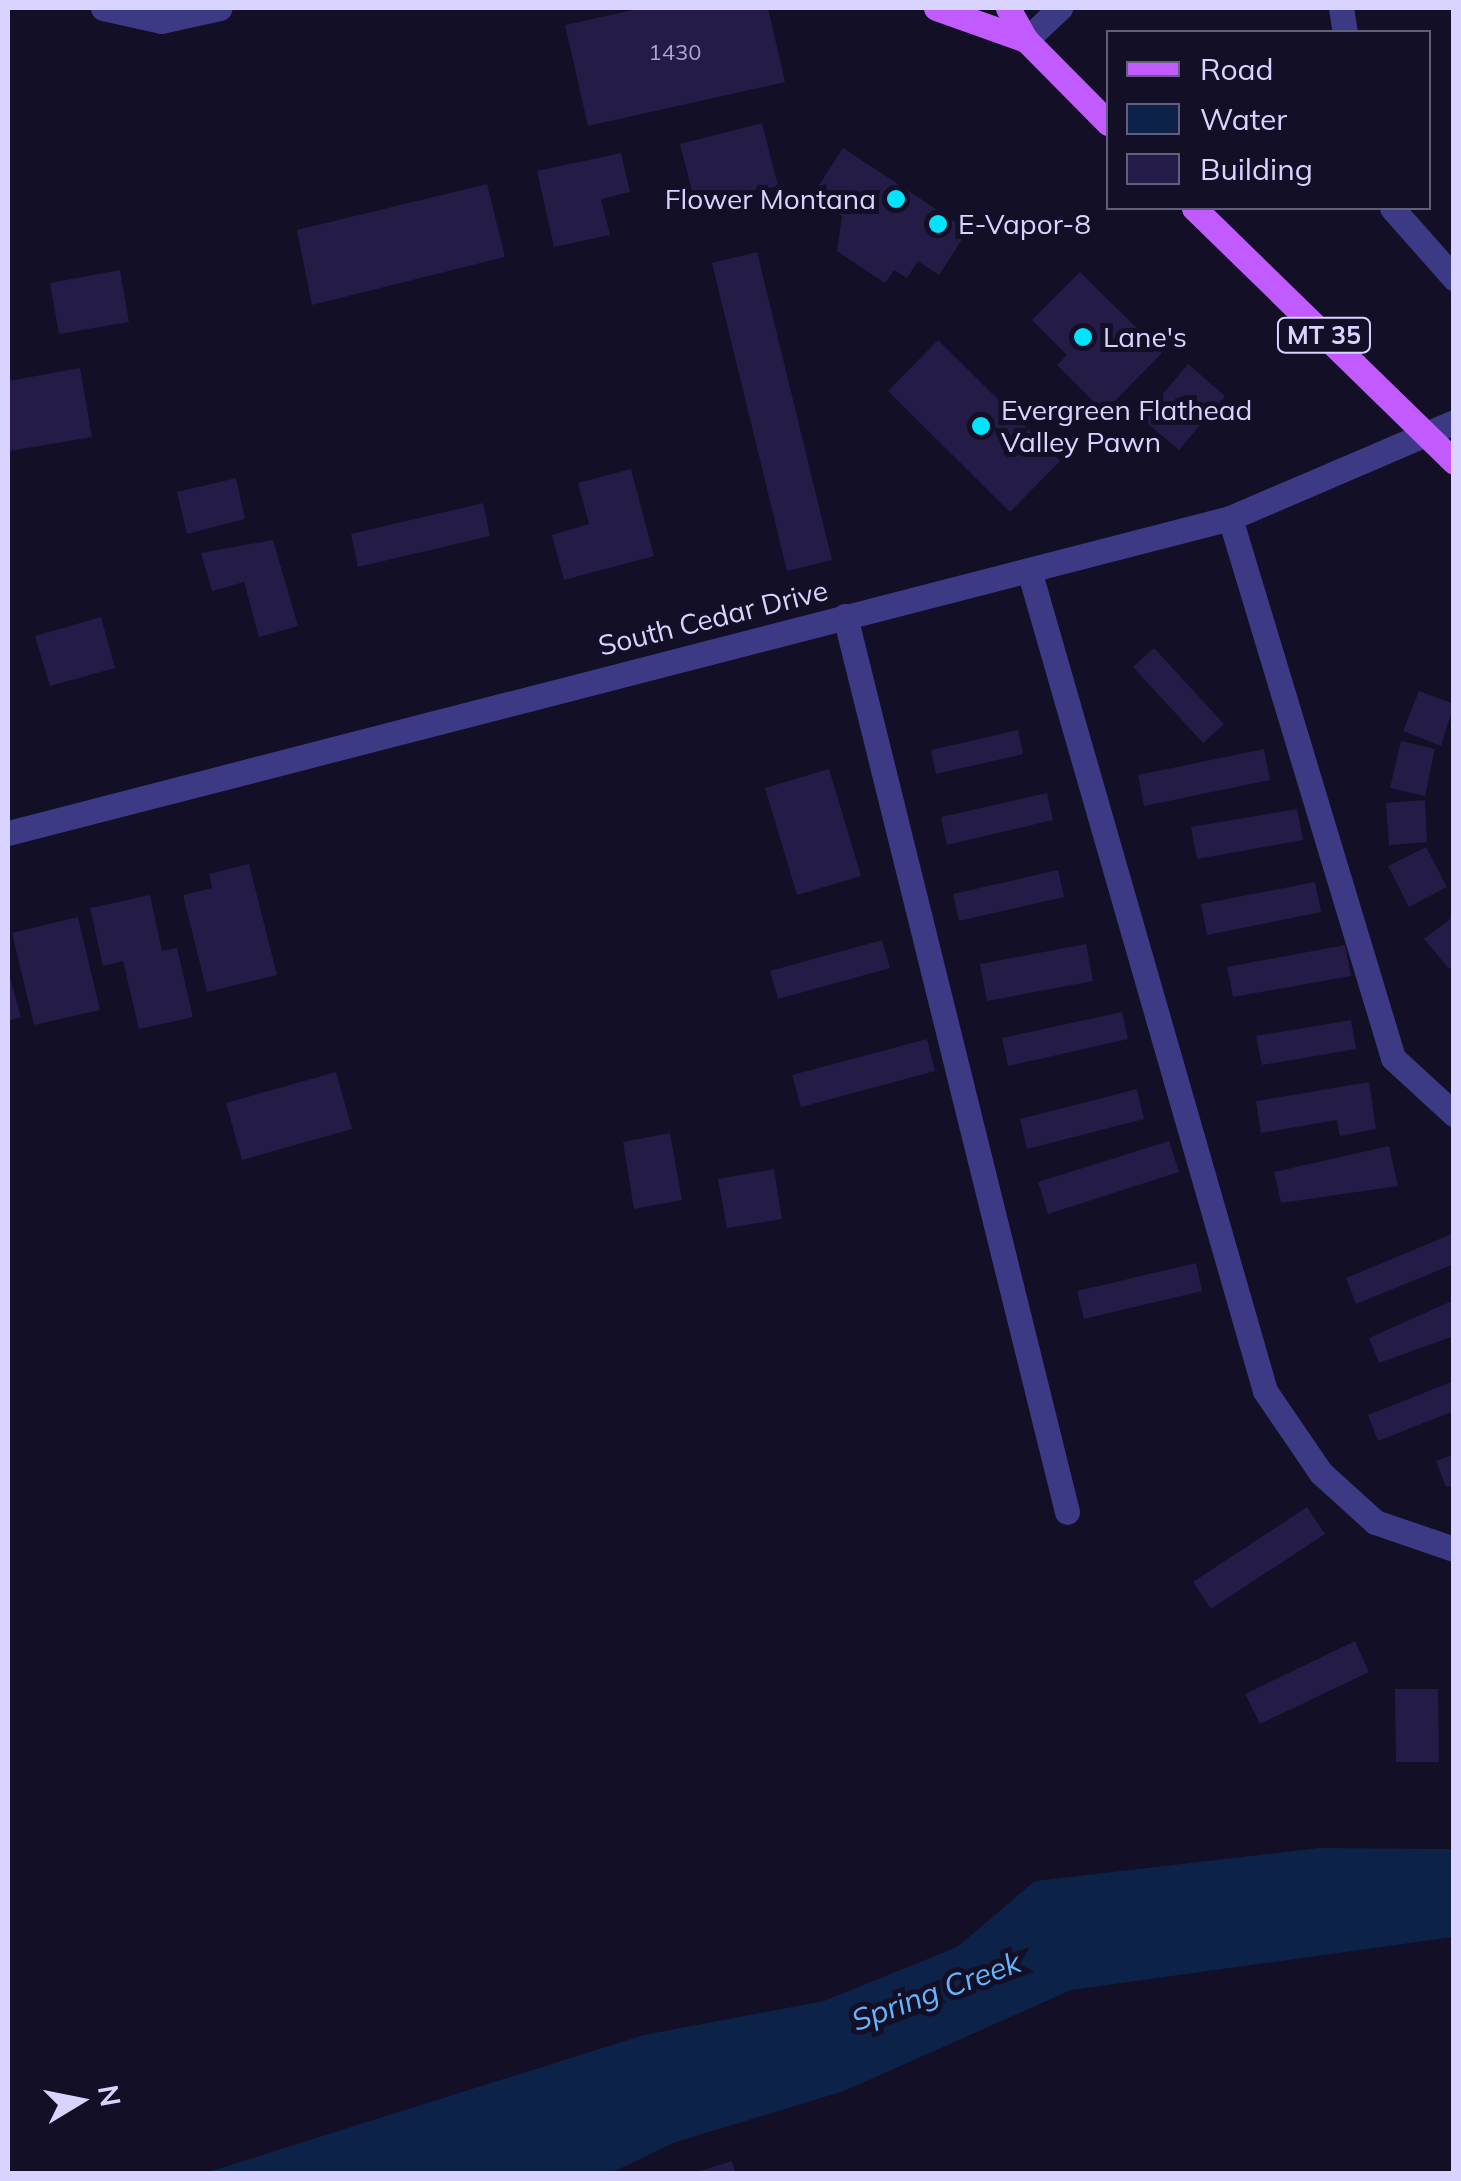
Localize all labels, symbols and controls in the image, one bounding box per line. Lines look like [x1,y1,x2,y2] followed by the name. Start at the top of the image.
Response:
[1106,30,1431,210] legend
[649,40,701,66] house number: 1430
[1200,50,1274,88] text: Road
[1200,100,1287,138] text: Water
[1200,150,1313,188] text: Building
[665,182,876,216] place label: Flower Montana
[885,188,907,210] marker: Flower Montana
[958,207,1091,241] place label: E-Vapor-8
[927,213,949,235] marker: E-Vapor-8
[1276,315,1372,355] road number: MT 35
[1103,320,1187,354] place label: Lane's
[1072,326,1094,348] marker: Lane's
[1001,393,1252,459] place label: Evergreen Flathead Valley Pawn
[970,415,992,437] marker: Evergreen Flathead Valley Pawn
[595,573,831,663] street label: South Cedar Drive
[846,1944,1026,2038] water label: Spring Creek
[30,2051,130,2151] north arrow
[91,2082,129,2109] text: N

